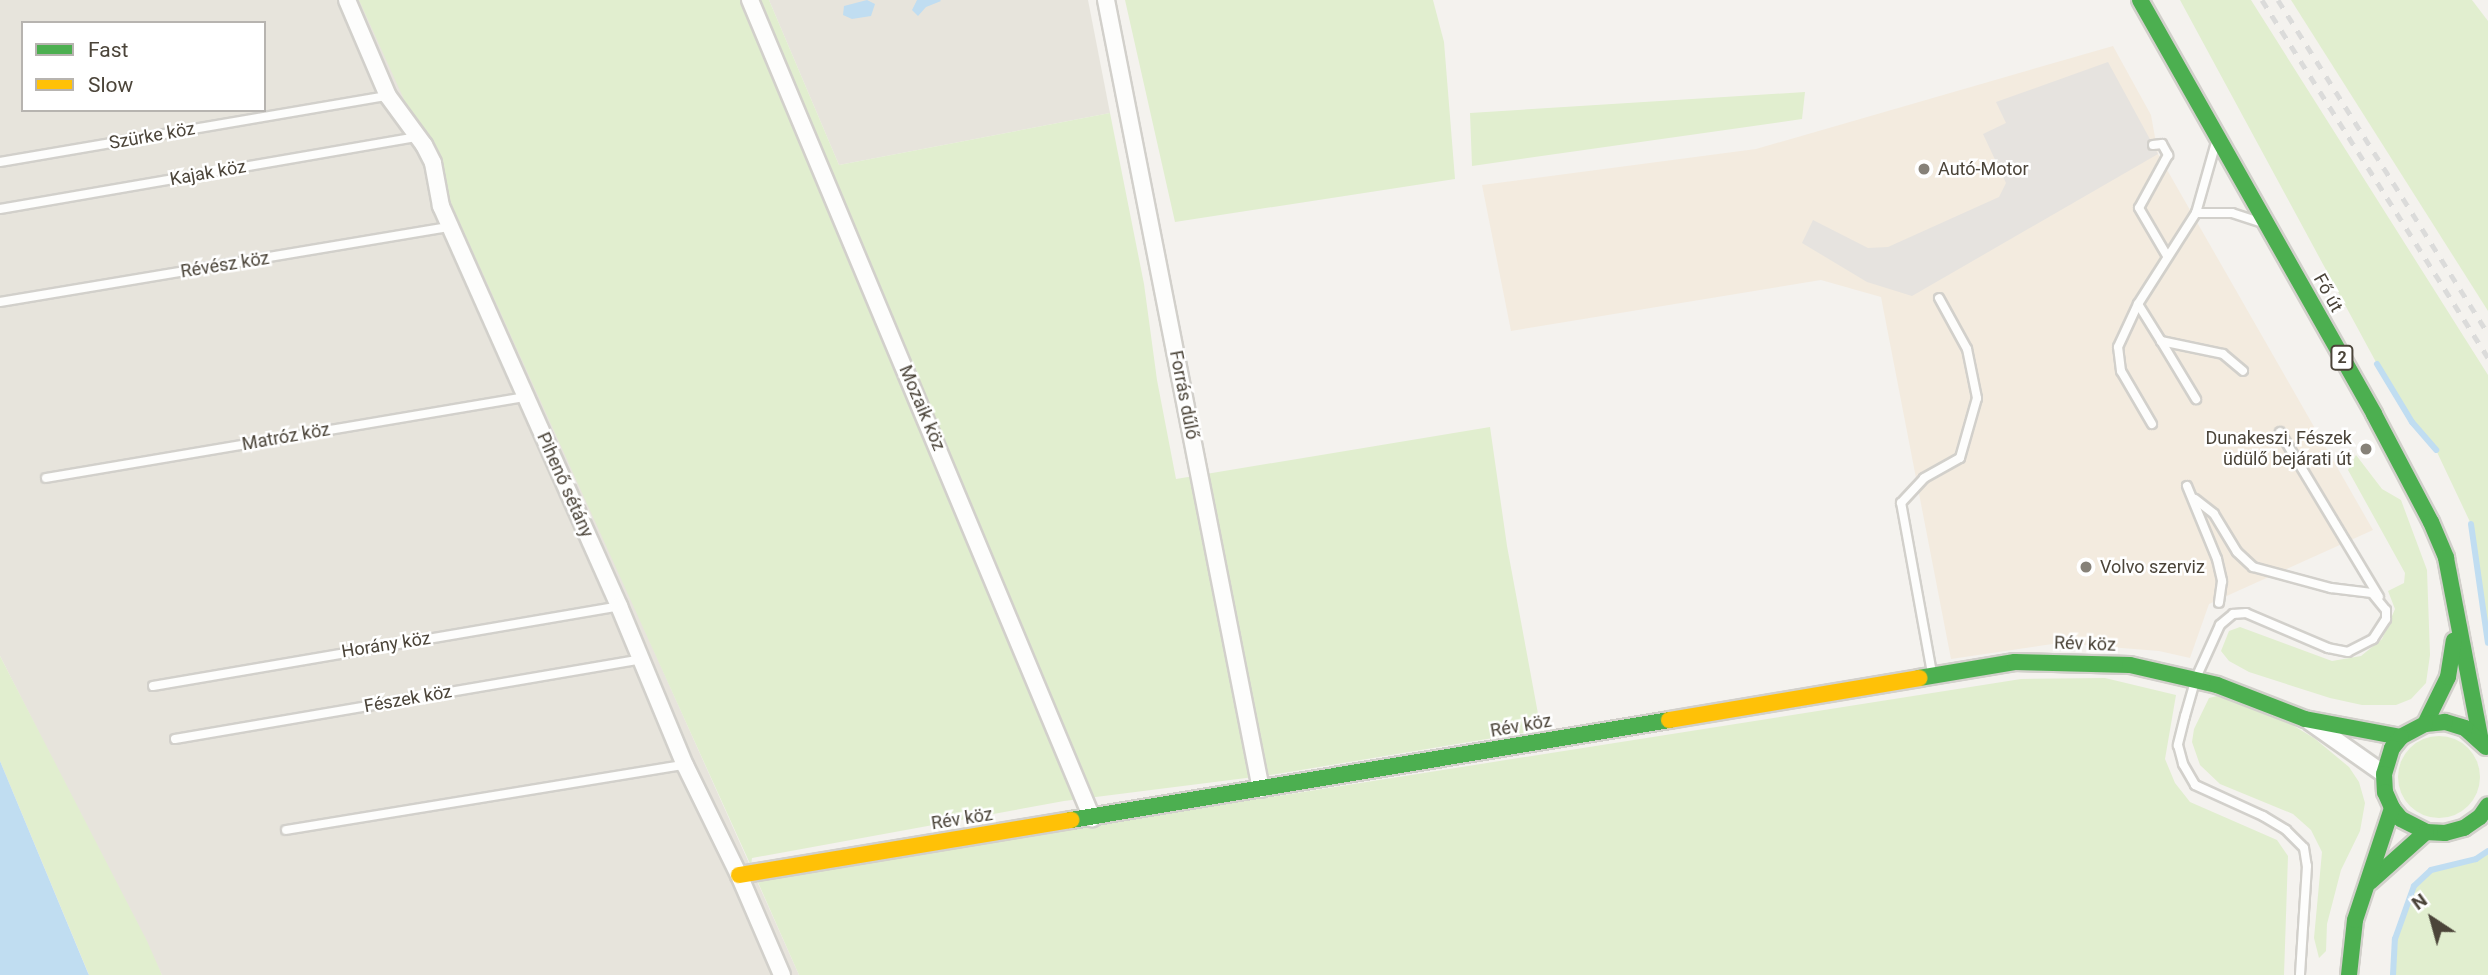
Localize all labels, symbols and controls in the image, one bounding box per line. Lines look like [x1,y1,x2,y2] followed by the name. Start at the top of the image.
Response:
[21,21,266,112] legend
[88,38,128,62] text: Fast
[88,73,133,97] text: Slow
[107,118,197,154] street label: Szürke köz
[168,156,248,190] street label: Kajak köz
[1938,158,2029,180] place label: Autó-Motor
[1916,161,1932,177] marker: Autó-Motor
[179,247,271,283] street label: Révész köz
[2309,270,2347,316] street label: Fő út
[2330,346,2354,370] road number: 2
[1165,349,1203,441] street label: Forrás dűlő
[894,362,950,454] street label: Mozaik köz
[240,419,332,455] street label: Matróz köz
[2205,428,2352,471] place label: Dunakeszi, Fészek üdülő bejárati út
[532,429,598,541] street label: Pihenő sétány
[2358,441,2374,457] marker: Dunakeszi, Fészek üdülő bejárati út
[2100,556,2205,578] place label: Volvo szerviz
[2078,559,2094,575] marker: Volvo szerviz
[340,627,432,663] street label: Horány köz
[2054,632,2116,656] street label: Rév köz
[362,681,454,717] street label: Fészek köz
[1489,710,1553,742] street label: Rév köz
[930,803,994,835] street label: Rév köz
[2397,884,2467,954] north arrow
[2407,888,2432,915] text: N

